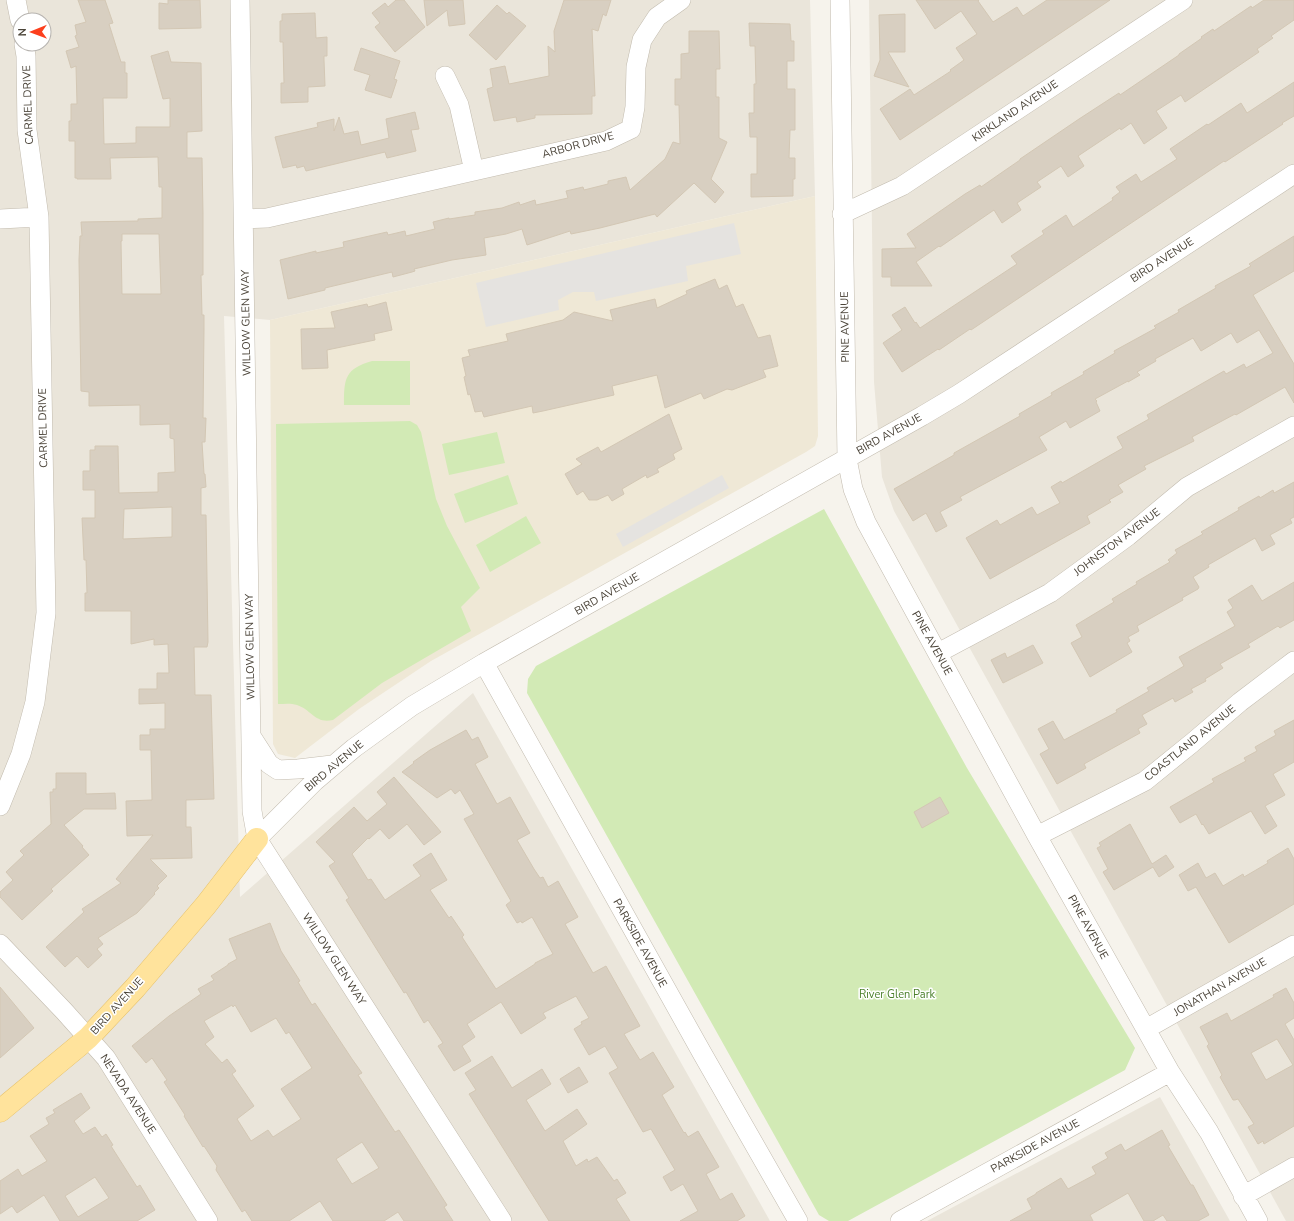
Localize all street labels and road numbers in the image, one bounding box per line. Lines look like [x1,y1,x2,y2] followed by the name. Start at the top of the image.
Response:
[19,65,37,145] street label: CARMEL DRIVE
[969,77,1061,145] street label: KIRKLAND AVENUE
[540,128,616,162] street label: ARBOR DRIVE
[1127,234,1197,286] street label: BIRD AVENUE
[238,269,254,376] street label: WILLOW GLEN WAY
[837,291,853,363] street label: PINE AVENUE
[35,388,51,468] street label: CARMEL DRIVE
[854,410,924,458] street label: BIRD AVENUE
[1070,505,1163,580] street label: JOHNSTON AVENUE
[572,569,642,619] street label: BIRD AVENUE
[242,593,258,700] street label: WILLOW GLEN WAY
[908,608,956,678] street label: PINE AVENUE
[1141,701,1239,785] street label: COASTLAND AVENUE
[301,737,367,795] street label: BIRD AVENUE
[1064,892,1112,962] street label: PINE AVENUE
[609,896,671,990] street label: PARKSIDE AVENUE
[299,910,369,1008] street label: WILLOW GLEN WAY
[1170,954,1269,1020] street label: JONATHAN AVENUE
[87,974,147,1038] street label: BIRD AVENUE
[97,1051,159,1137] street label: NEVADA AVENUE
[988,1115,1082,1177] street label: PARKSIDE AVENUE

